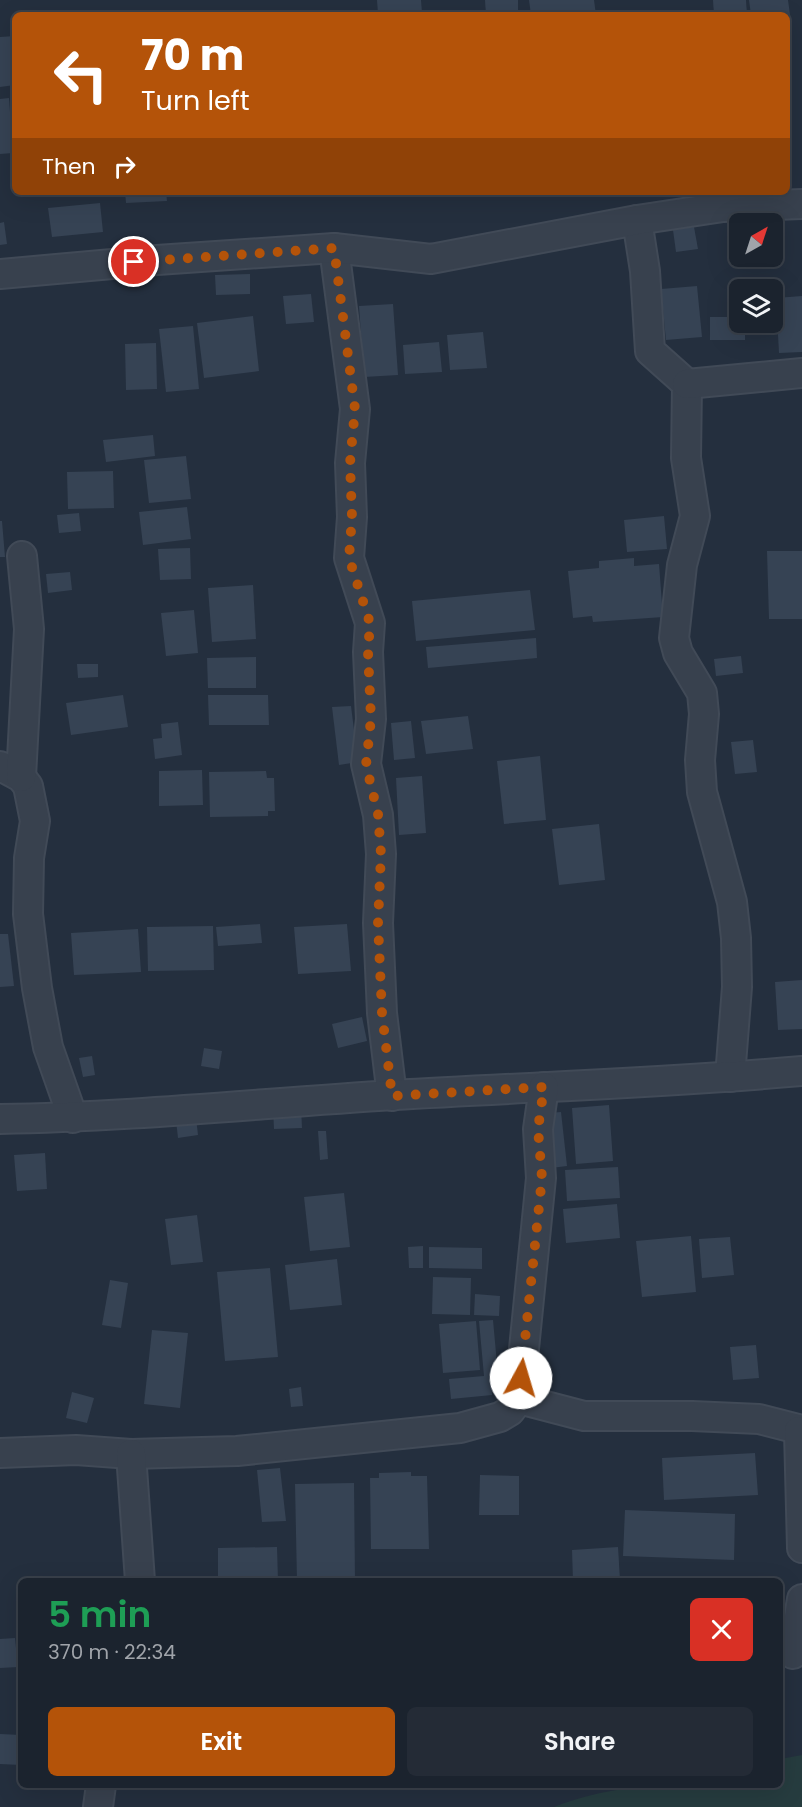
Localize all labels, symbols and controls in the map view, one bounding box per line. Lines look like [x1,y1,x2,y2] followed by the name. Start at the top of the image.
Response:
[141,26,244,85] text: 70 m
[42,36,120,114] icon: left
[141,82,250,119] text: Turn left
[108,150,141,183] icon: right
[42,151,96,182] text: Then
[729,213,783,267] north arrow
[729,213,783,333] map controls
[108,236,159,287] pin
[117,245,150,278] icon: arrive
[729,279,783,333] button: layers
[489,1346,553,1410] position arrow
[48,1589,151,1640] text: 5 min
[690,1598,753,1661] button: close
[48,1638,176,1666] text: 370 m · 22:34
[48,1707,395,1776] button: Exit
[407,1707,753,1776] button: Share

